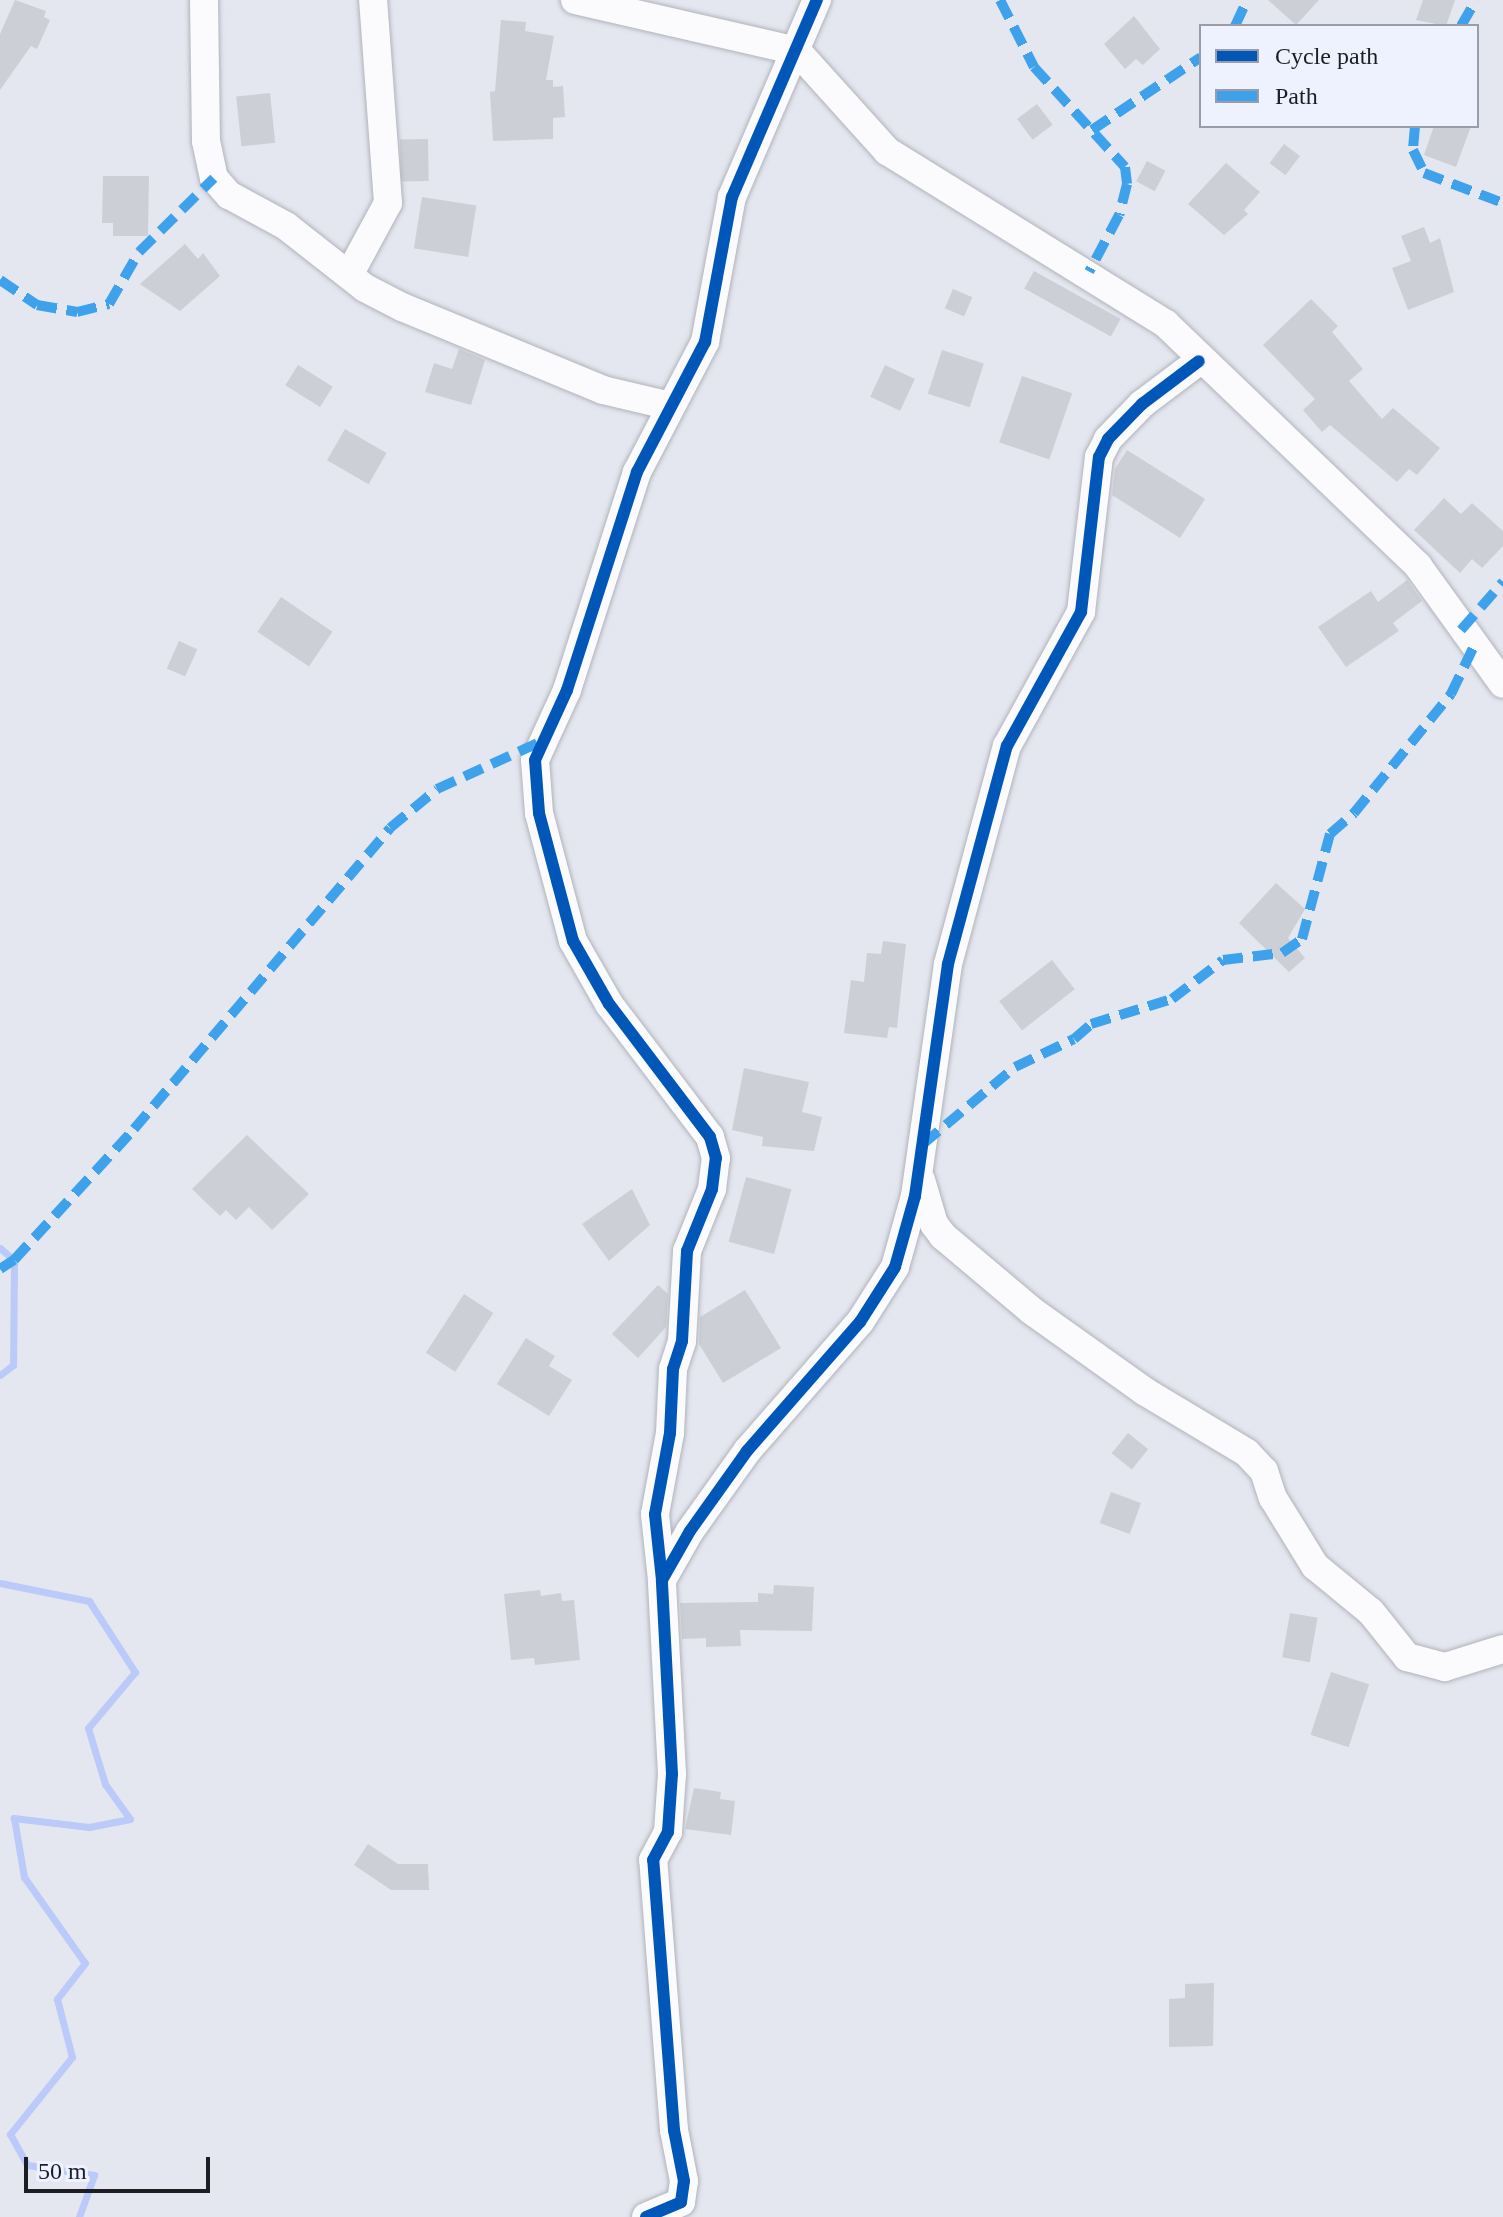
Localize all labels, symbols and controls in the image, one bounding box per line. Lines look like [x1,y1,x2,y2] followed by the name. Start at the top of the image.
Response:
[1199,24,1479,128] legend
[1275,43,1378,69] text: Cycle path
[1275,83,1318,109] text: Path
[28,2141,214,2191] scale bar
[38,2158,87,2184] text: 50 m

